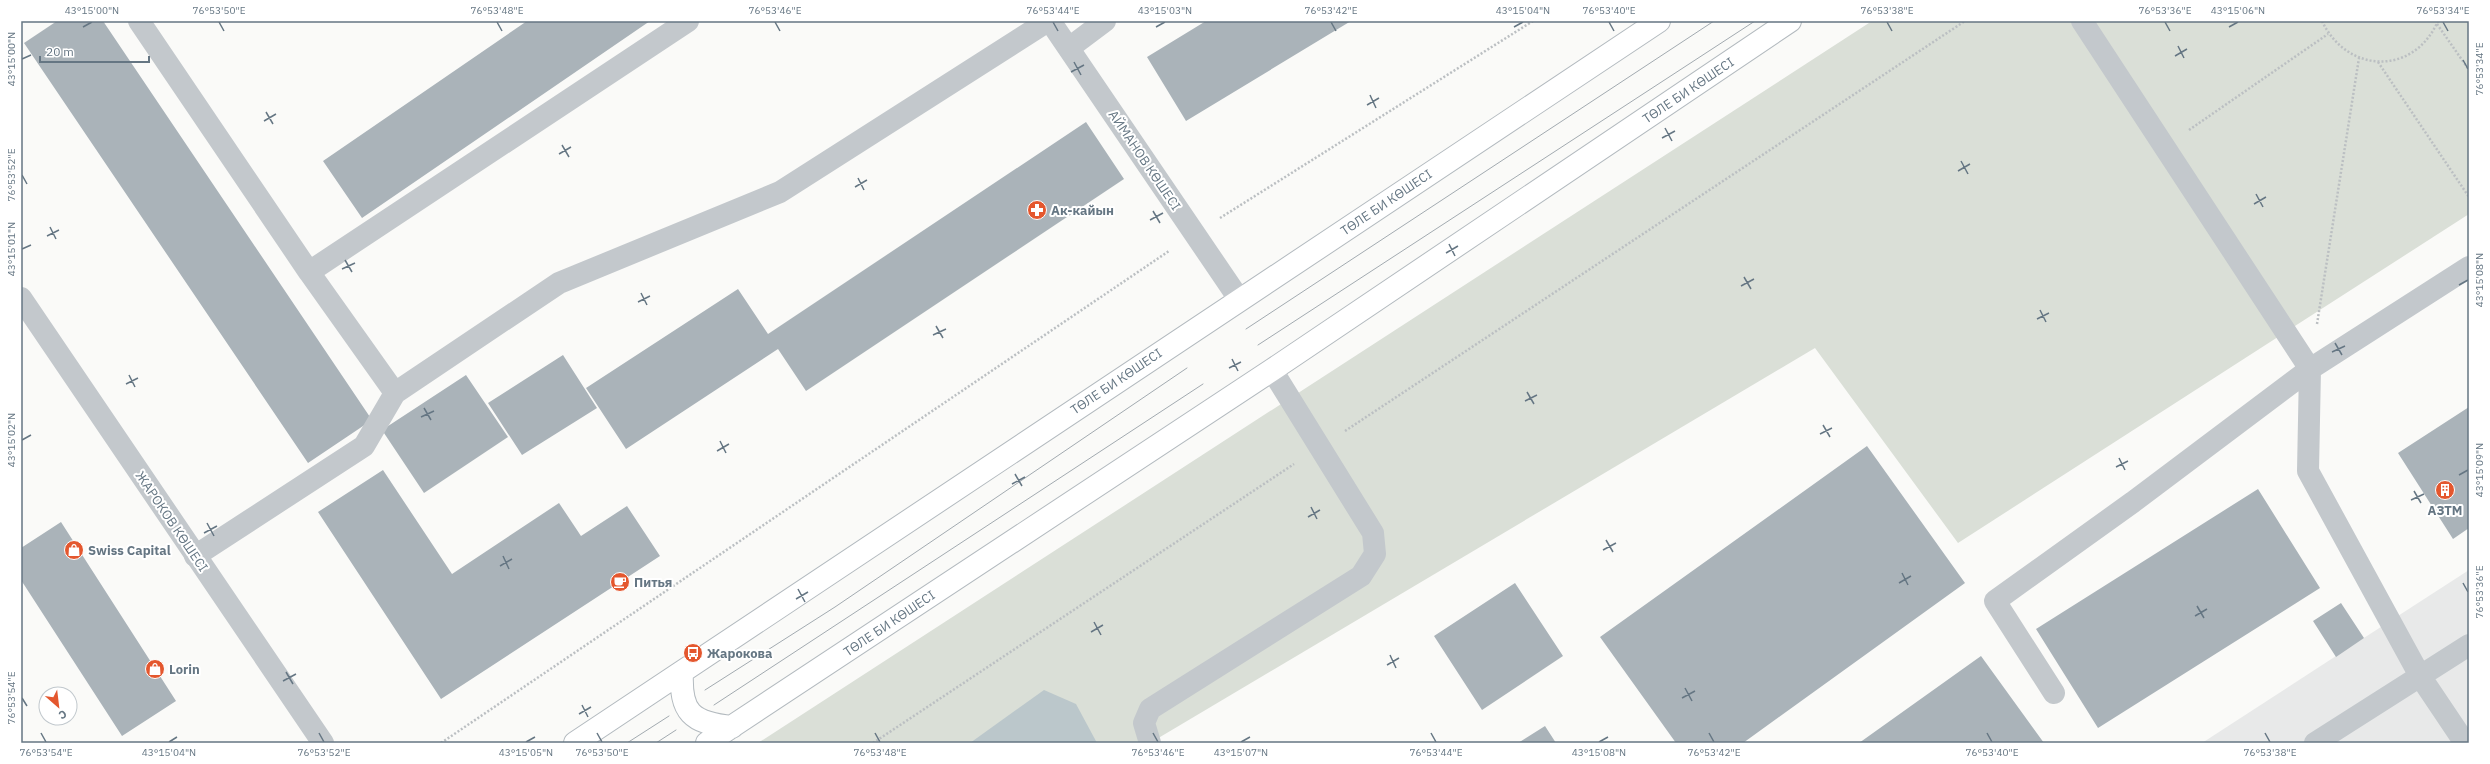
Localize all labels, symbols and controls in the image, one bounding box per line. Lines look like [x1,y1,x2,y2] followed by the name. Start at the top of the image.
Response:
[65,4,119,17] text: 43°15'00"N
[192,4,246,17] text: 76°53'50"E
[470,4,524,17] text: 76°53'48"E
[748,4,802,17] text: 76°53'46"E
[1026,4,1080,17] text: 76°53'44"E
[1138,4,1192,17] text: 43°15'03"N
[1304,4,1358,17] text: 76°53'42"E
[1496,4,1550,17] text: 43°15'04"N
[1582,4,1636,17] text: 76°53'40"E
[1860,4,1914,17] text: 76°53'38"E
[2138,4,2192,17] text: 76°53'36"E
[2211,4,2265,17] text: 43°15'06"N
[2416,4,2470,17] text: 76°53'34"E
[5,32,18,86] text: 43°15'00"N
[40,38,149,64] scale bar
[2473,42,2486,96] text: 76°53'34"E
[46,44,74,59] text: 20 m
[1639,53,1737,127] street label: ТӨЛЕ БИ КӨШЕСІ
[1105,107,1184,214] street label: АЙМАНОВ КӨШЕСІ
[5,148,18,202] text: 76°53'52"E
[1337,165,1435,239] street label: ТӨЛЕ БИ КӨШЕСІ
[1026,199,1048,221] pharmacy icon: Ак-кайын
[1051,202,1114,219] place label: Ак-кайын
[5,222,18,276] text: 43°15'01"N
[2473,253,2486,307] text: 43°15'08"N
[1067,344,1165,418] street label: ТӨЛЕ БИ КӨШЕСІ
[5,413,18,467] text: 43°15'02"N
[2473,443,2486,497] text: 43°15'09"N
[132,468,212,575] street label: ЖАРОКОВ КӨШЕСІ
[2434,479,2456,501] building icon: АЗТМ
[2428,502,2462,519] place label: АЗТМ
[63,539,85,561] shop icon: Swiss Capital
[88,542,171,559] place label: Swiss Capital
[2473,565,2486,619] text: 76°53'36"E
[609,571,631,593] cafe icon: Питья
[634,574,672,591] place label: Питья
[840,586,938,660] street label: ТӨЛЕ БИ КӨШЕСІ
[682,642,704,664] bus stop icon: Жарокова
[707,645,772,662] place label: Жарокова
[144,658,166,680] shop icon: Lorin
[169,661,200,678] place label: Lorin
[5,671,18,725] text: 76°53'54"E
[38,686,78,726] north arrow
[56,707,69,723] text: С
[19,746,73,759] text: 76°53'54"E
[142,746,196,759] text: 43°15'04"N
[297,746,351,759] text: 76°53'52"E
[499,746,553,759] text: 43°15'05"N
[575,746,629,759] text: 76°53'50"E
[853,746,907,759] text: 76°53'48"E
[1131,746,1185,759] text: 76°53'46"E
[1214,746,1268,759] text: 43°15'07"N
[1409,746,1463,759] text: 76°53'44"E
[1572,746,1626,759] text: 43°15'08"N
[1687,746,1741,759] text: 76°53'42"E
[1965,746,2019,759] text: 76°53'40"E
[2243,746,2297,759] text: 76°53'38"E

